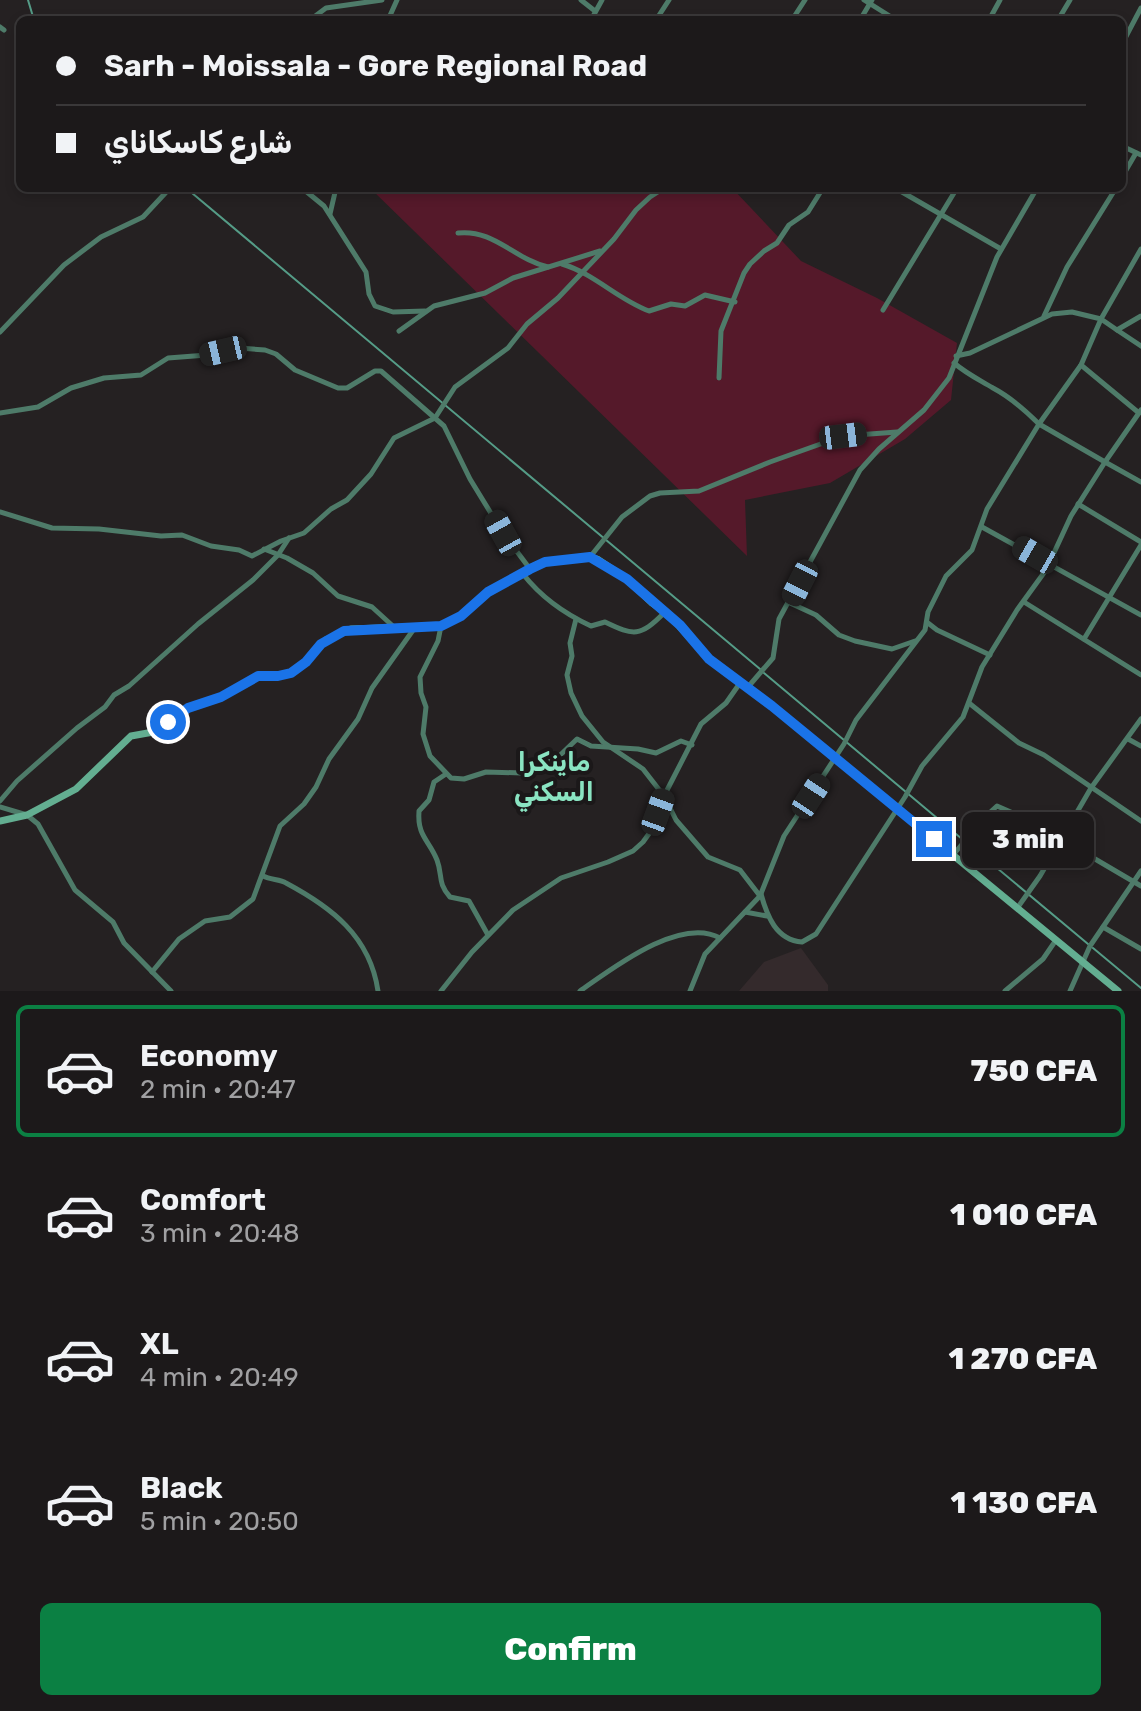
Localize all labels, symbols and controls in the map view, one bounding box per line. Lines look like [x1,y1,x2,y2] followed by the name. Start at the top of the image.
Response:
[104,48,647,84] text: Sarh - Moissala - Gore Regional Road
[104,125,292,161] text: شارع كاسكاناي
[197,334,249,368] car
[818,421,868,451] car
[481,506,525,560] car
[1008,533,1062,577] car
[778,556,822,610] car
[150,704,186,740] route start
[514,747,594,812] district label: ماينكرا السكني
[788,769,834,823] car
[639,785,677,839] car
[962,811,1094,867] callout: 3 min
[916,821,952,857] route end
[992,824,1064,855] text: 3 min
[44,1035,116,1107] icon: car
[140,1038,278,1074] text: Economy
[971,1053,1097,1089] text: 750 CFA
[140,1074,296,1105] text: 2 min · 20:47
[44,1179,116,1251] icon: car
[140,1182,266,1218] text: Comfort
[950,1197,1097,1233] text: 1 010 CFA
[140,1218,300,1249] text: 3 min · 20:48
[44,1323,116,1395] icon: car
[140,1326,179,1362] text: XL
[949,1341,1097,1377] text: 1 270 CFA
[140,1362,299,1393] text: 4 min · 20:49
[44,1467,116,1539] icon: car
[140,1470,223,1506] text: Black
[950,1485,1097,1521] text: 1 130 CFA
[140,1506,299,1537] text: 5 min · 20:50
[40,1603,1101,1695] button: Confirm

